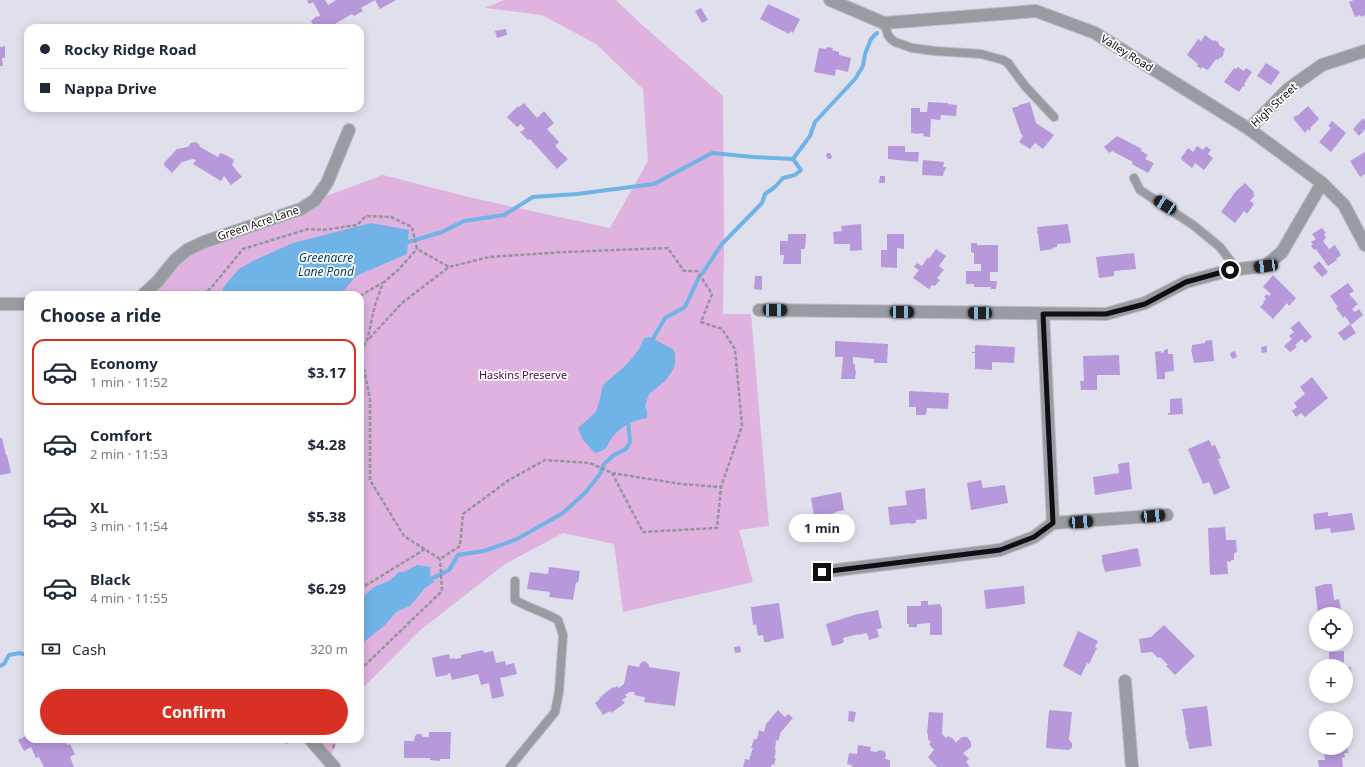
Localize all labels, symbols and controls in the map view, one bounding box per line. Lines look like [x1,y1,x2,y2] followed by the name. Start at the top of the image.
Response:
[1098,31,1156,75] street label: Valley Road
[64,39,197,59] text: Rocky Ridge Road
[64,78,157,98] text: Nappa Drive
[1247,79,1300,130] street label: High Street
[1152,193,1178,217] car
[215,202,300,243] street label: Green Acre Lane
[298,249,355,280] water label: Greenacre Lane Pond
[1253,259,1279,273] car
[1221,261,1239,279] route start
[40,303,161,327] text: Choose a ride
[763,304,787,316] car
[890,306,914,318] car
[968,307,992,319] car
[90,353,158,373] text: Economy
[42,354,78,390] icon: car
[307,362,346,382] text: $3.17
[479,367,567,382] park label: Haskins Preserve
[90,373,168,391] text: 1 min · 11:52
[90,425,152,445] text: Comfort
[42,426,78,462] icon: car
[307,434,346,454] text: $4.28
[90,445,168,463] text: 2 min · 11:53
[90,497,108,517] text: XL
[42,498,78,534] icon: car
[307,506,346,526] text: $5.38
[1141,509,1165,523] car
[789,514,855,542] callout: 1 min
[1069,515,1093,529] car
[90,517,168,535] text: 3 min · 11:54
[804,519,840,537] text: 1 min
[813,563,831,581] route end
[90,569,130,589] text: Black
[42,570,78,606] icon: car
[307,578,346,598] text: $6.29
[90,589,168,607] text: 4 min · 11:55
[1309,607,1353,755] map controls
[1309,607,1353,651] button: locate
[40,638,62,660] icon: cash
[72,639,106,659] text: Cash
[310,640,348,658] text: 320 m
[1309,659,1353,703] button: +
[40,689,348,735] button: Confirm
[1309,711,1353,755] button: −

